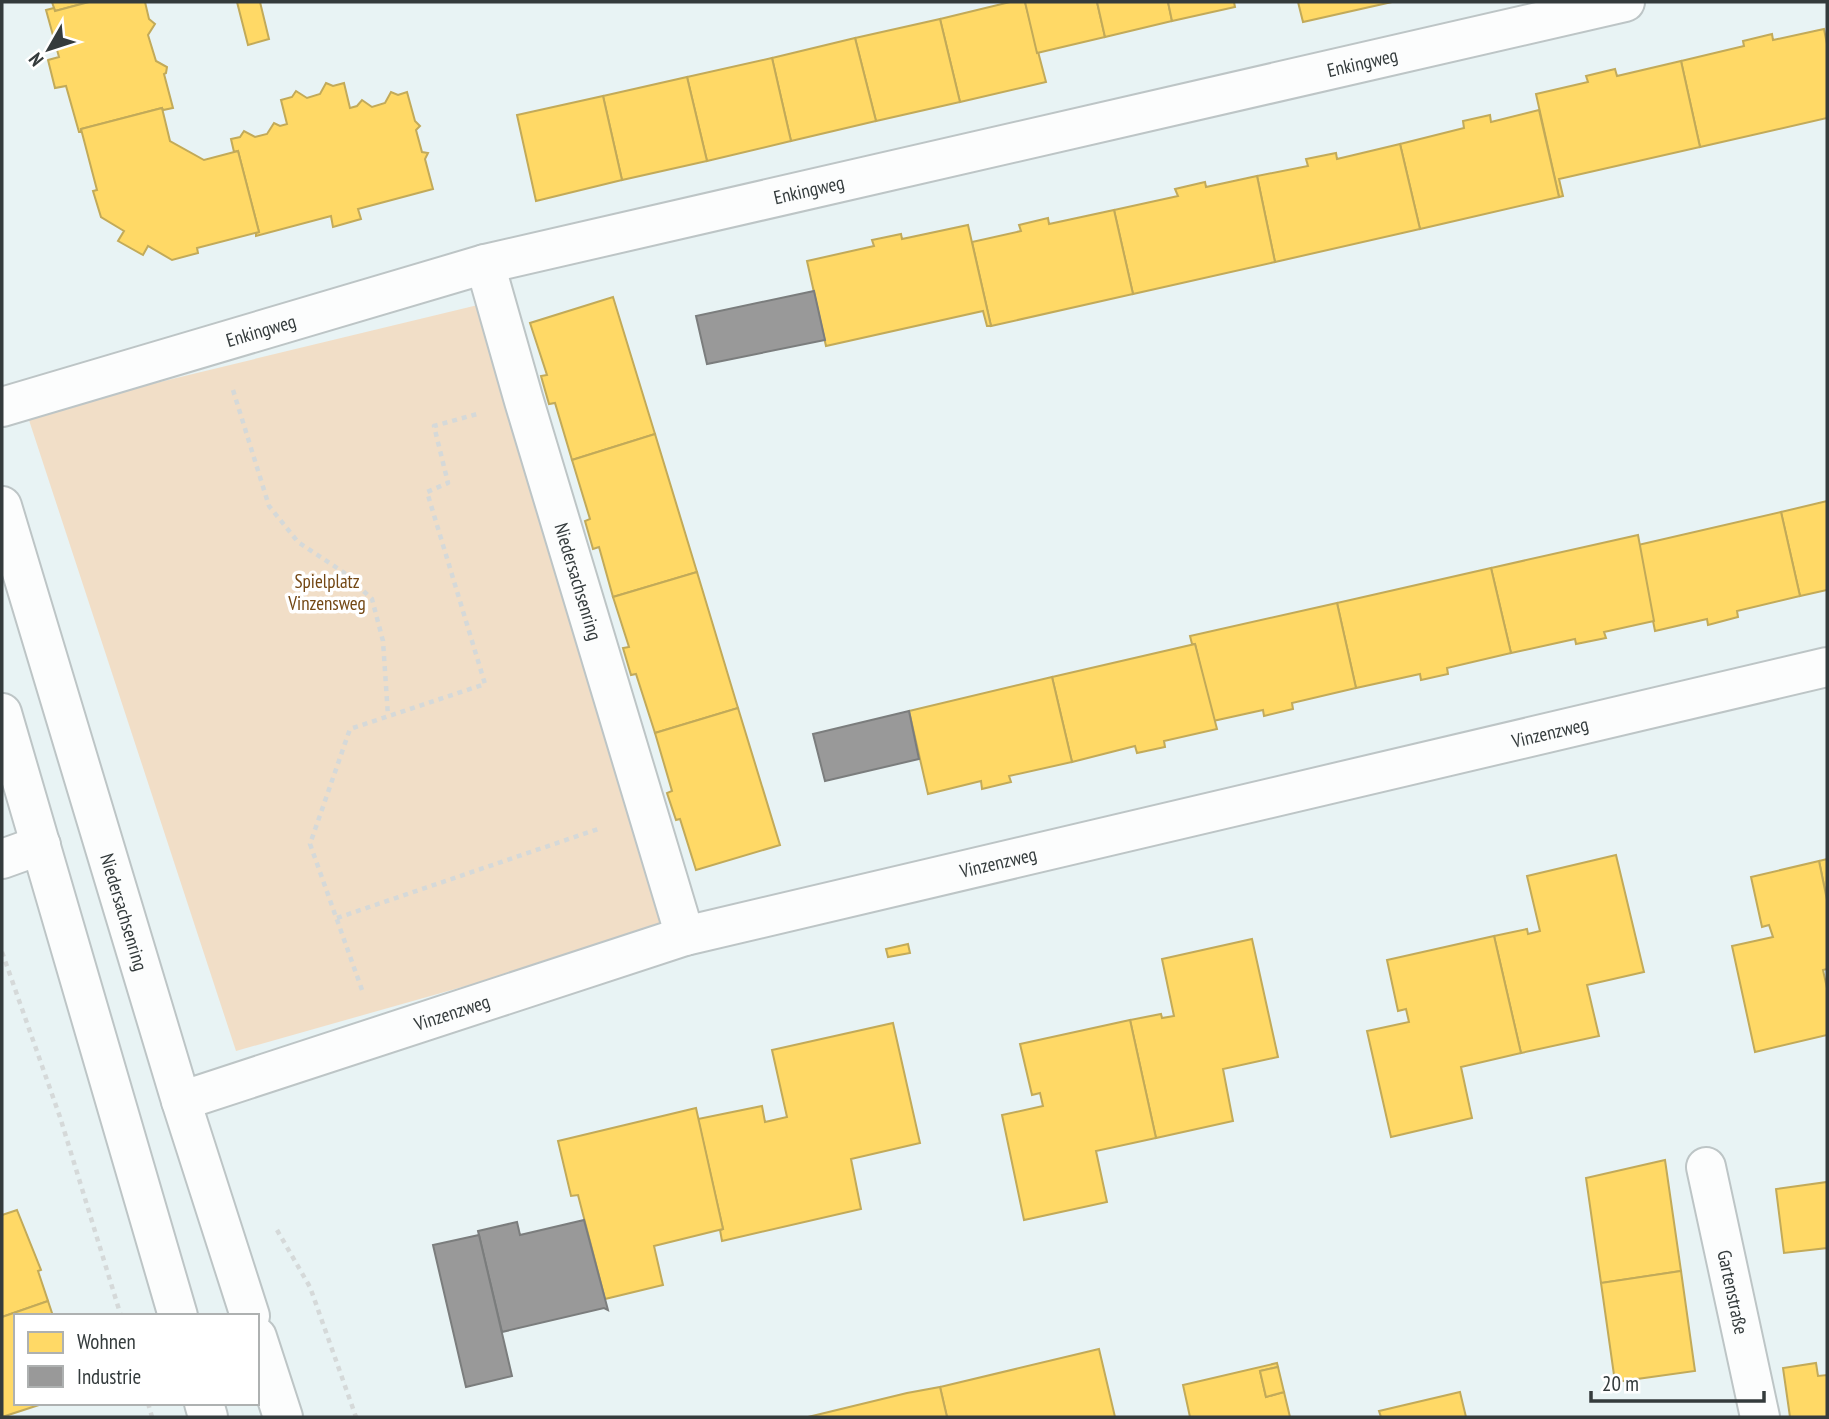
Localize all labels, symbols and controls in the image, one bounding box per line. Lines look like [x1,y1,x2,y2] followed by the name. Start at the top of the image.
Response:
[14,14,84,84] north arrow
[1325,43,1400,82] street label: Enkingweg
[23,48,48,71] text: N
[771,170,846,209] street label: Enkingweg
[223,309,299,352] street label: Enkingweg
[549,520,607,643] street label: Niedersachsenring
[287,569,366,615] park label: Spielplatz Vinzensweg
[1508,712,1591,753] street label: Vinzenzweg
[956,842,1039,883] street label: Vinzenzweg
[95,851,153,974] street label: Niedersachsenring
[410,989,493,1036] street label: Vinzenzweg
[1712,1248,1754,1337] street label: Gartenstraße
[14,1314,259,1405] legend
[77,1328,136,1355] text: Wohnen
[1591,1360,1764,1404] scale bar
[77,1363,141,1390] text: Industrie
[1602,1370,1639,1397] text: 20 m

